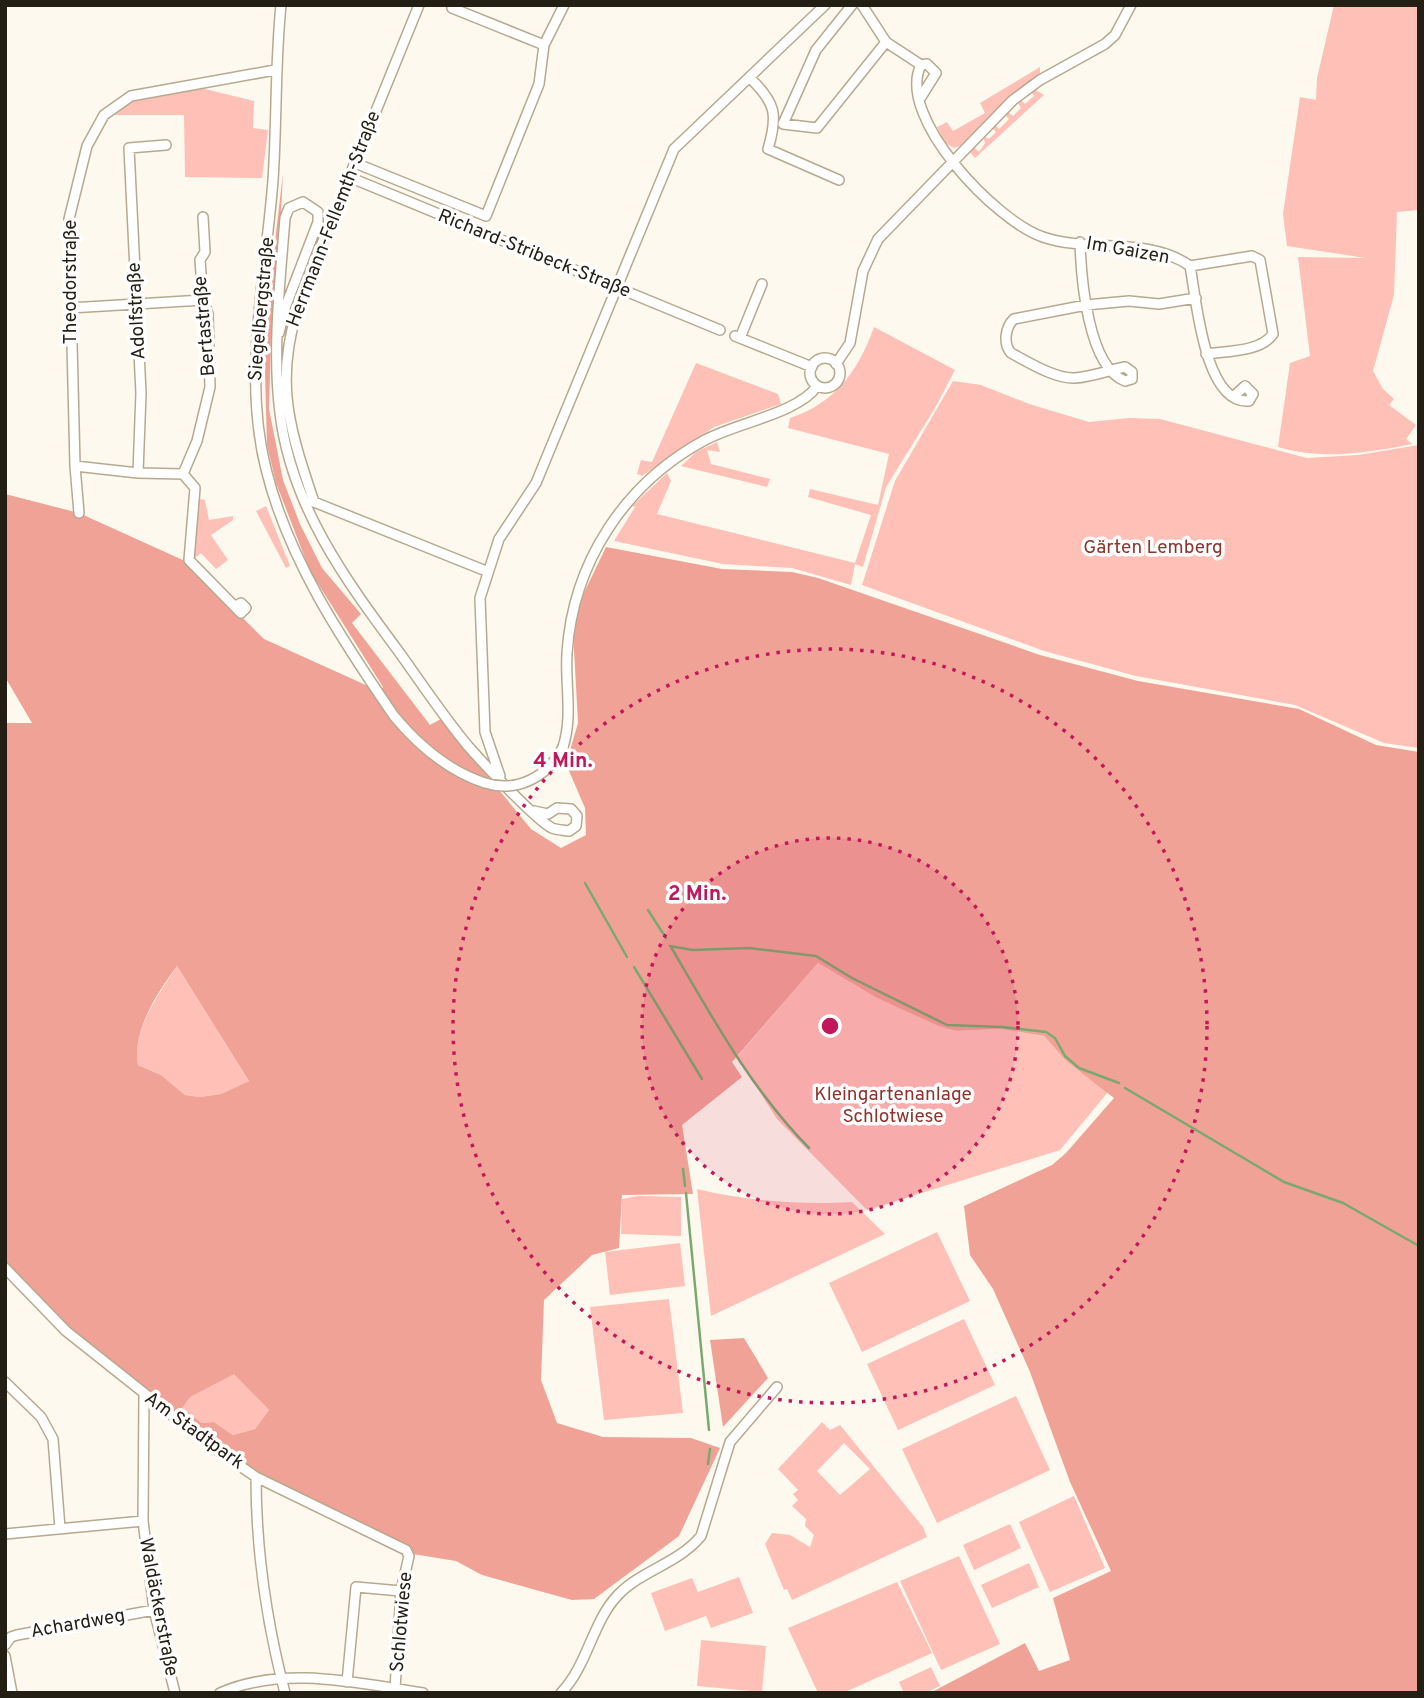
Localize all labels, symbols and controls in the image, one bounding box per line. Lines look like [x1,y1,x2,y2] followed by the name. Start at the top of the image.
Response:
[282,108,386,330] street label: Herrmann-Fellemth-Straße
[434,204,634,304] street label: Richard-Stribeck-Straße
[59,220,83,344] street label: Theodorstraße
[1084,232,1172,270] street label: Im Gaizen
[244,236,280,382] street label: Siegelbergstraße
[122,262,152,360] street label: Adolfstraße
[189,275,221,377] street label: Bertastraße
[1083,536,1223,560] park label: Gärten Lemberg
[533,748,593,775] text: 4 Min.
[668,881,726,908] text: 2 Min.
[818,1014,842,1038] centre of rings
[814,1083,972,1129] park label: Kleingartenanlage Schlotwiese
[139,1387,249,1475] street label: Am Stadtpark
[133,1536,183,1678] street label: Waldäckerstraße
[386,1571,418,1673] street label: Schlotwiese
[29,1604,127,1644] street label: Achardweg

